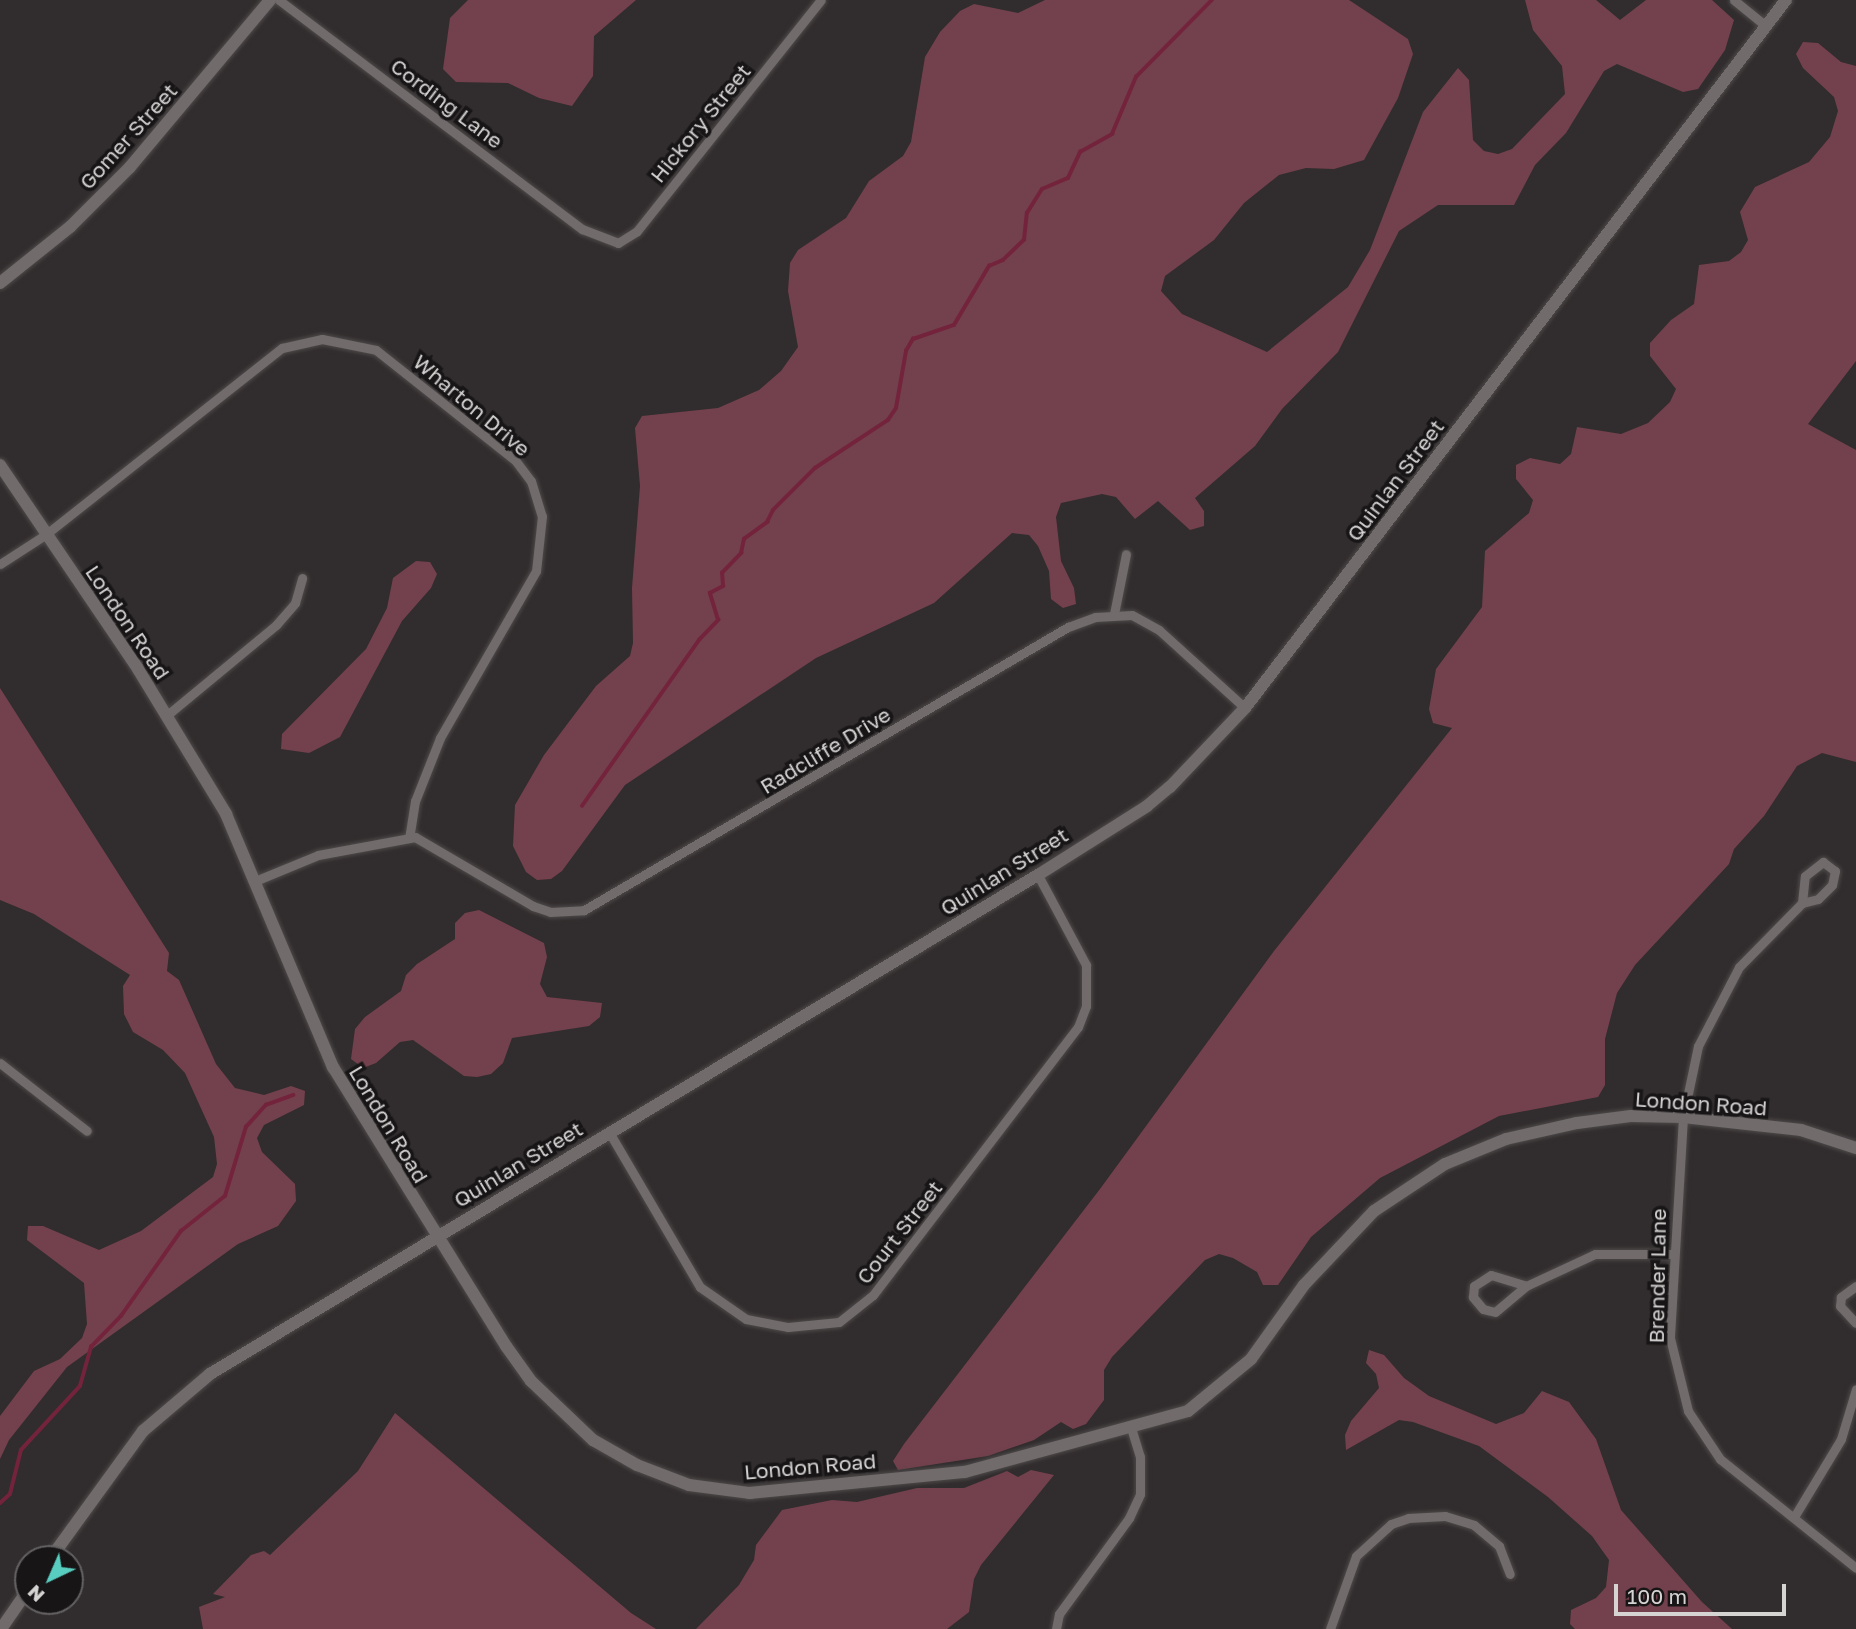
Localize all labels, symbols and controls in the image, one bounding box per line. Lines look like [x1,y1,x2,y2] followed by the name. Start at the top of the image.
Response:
[386,53,508,153] street label: Cording Lane
[645,59,755,187] street label: Hickory Street
[74,78,182,194] street label: Gomer Street
[408,349,536,461] street label: Wharton Drive
[1341,414,1449,546] street label: Quinlan Street
[81,560,175,684] street label: London Road
[755,701,895,799] street label: Radcliffe Drive
[936,822,1072,920] street label: Quinlan Street
[344,1061,434,1187] street label: London Road
[1634,1086,1768,1120] street label: London Road
[449,1116,587,1212] street label: Quinlan Street
[851,1175,947,1289] street label: Court Street
[1643,1208,1671,1344] street label: Brender Lane
[743,1448,877,1484] street label: London Road
[14,1545,84,1615] north arrow
[1618,1570,1790,1614] scale bar
[22,1581,49,1607] text: N
[1627,1583,1687,1609] text: 100 m

